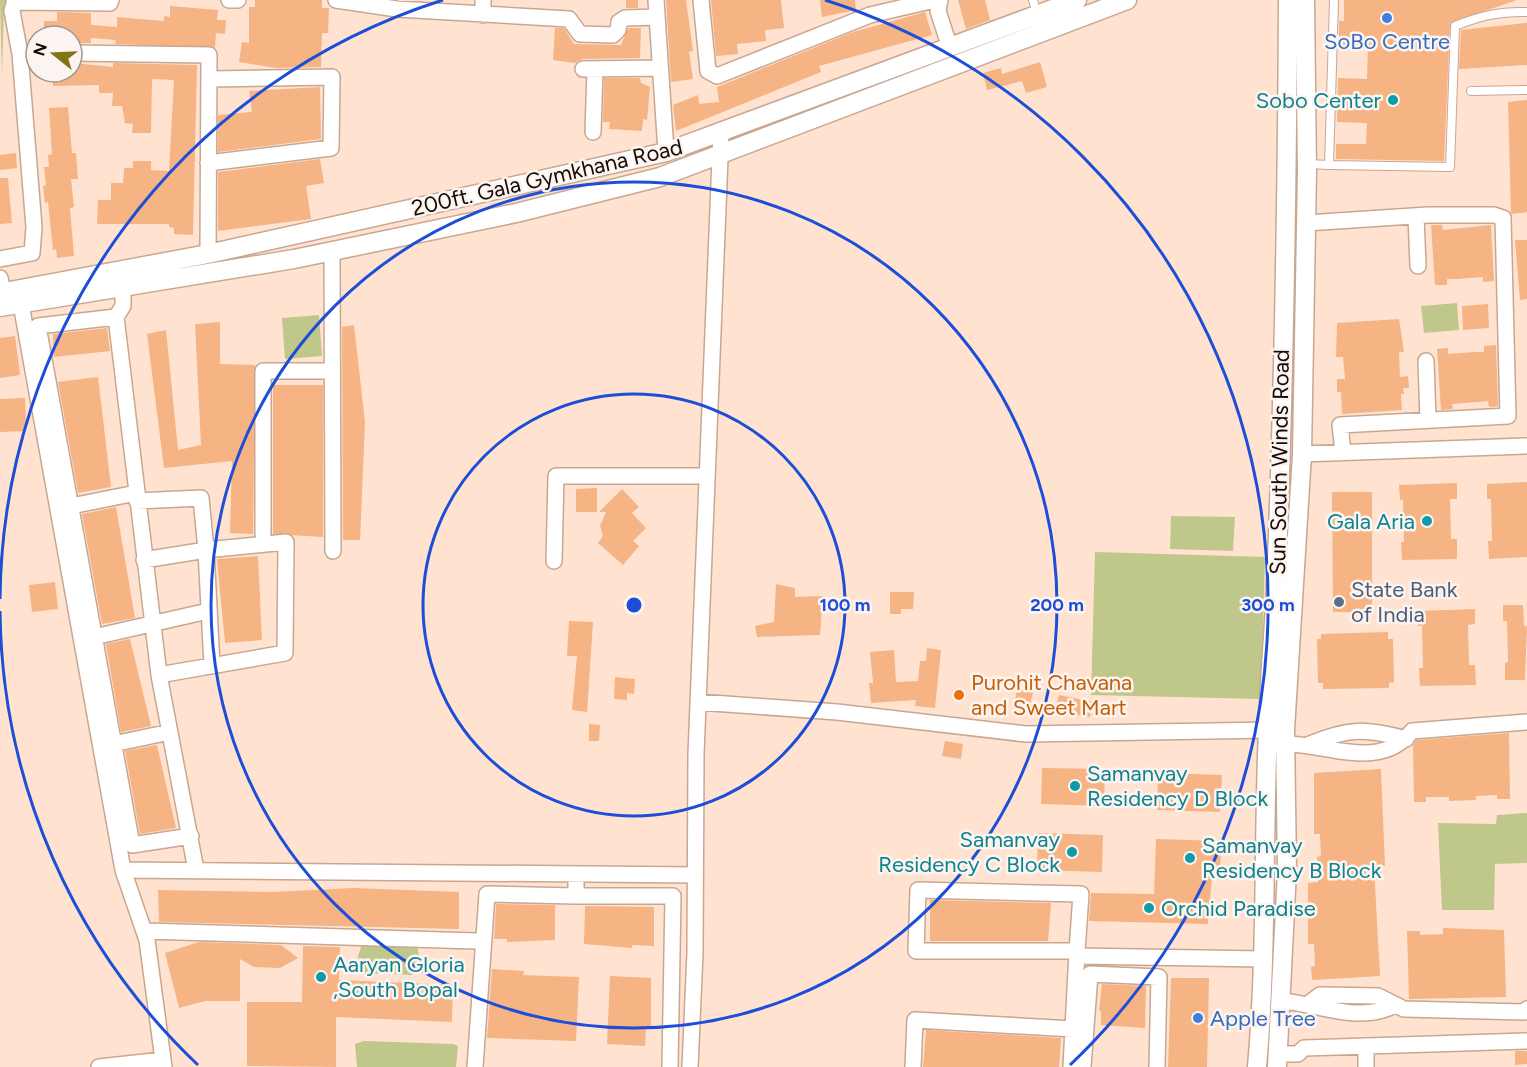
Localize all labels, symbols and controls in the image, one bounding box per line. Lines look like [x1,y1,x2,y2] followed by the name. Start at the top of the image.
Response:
[1380,11,1394,25] marker: SoBo Centre
[24,24,84,84] north arrow
[1324,28,1450,55] place label: SoBo Centre
[29,41,51,58] text: N
[1256,87,1382,114] place label: Sobo Center
[1386,93,1400,107] marker: Sobo Center
[409,133,685,222] street label: 200ft. Gala Gymkhana Road
[1264,349,1295,575] street label: Sun South Winds Road
[1327,508,1415,535] place label: Gala Aria
[1420,514,1434,528] marker: Gala Aria
[1351,576,1458,628] place label: State Bank of India
[820,594,870,616] text: 100 m
[1030,594,1084,616] text: 200 m
[1241,594,1295,616] text: 300 m
[624,595,644,615] centre of rings
[1332,595,1346,609] marker: State Bank of India
[971,669,1132,721] place label: Purohit Chavana and Sweet Mart
[952,688,966,702] marker: Purohit Chavana and Sweet Mart
[1087,760,1268,812] place label: Samanvay Residency D Block
[1068,779,1082,793] marker: Samanvay Residency D Block
[878,826,1060,878] place label: Samanvay Residency C Block
[1202,832,1382,884] place label: Samanvay Residency B Block
[1065,845,1079,859] marker: Samanvay Residency C Block
[1183,851,1197,865] marker: Samanvay Residency B Block
[1161,895,1316,922] place label: Orchid Paradise
[1142,901,1156,915] marker: Orchid Paradise
[333,951,465,1003] place label: Aaryan Gloria ,South Bopal
[314,970,328,984] marker: Aaryan Gloria ,South Bopal
[1210,1005,1316,1032] place label: Apple Tree
[1191,1011,1205,1025] marker: Apple Tree

